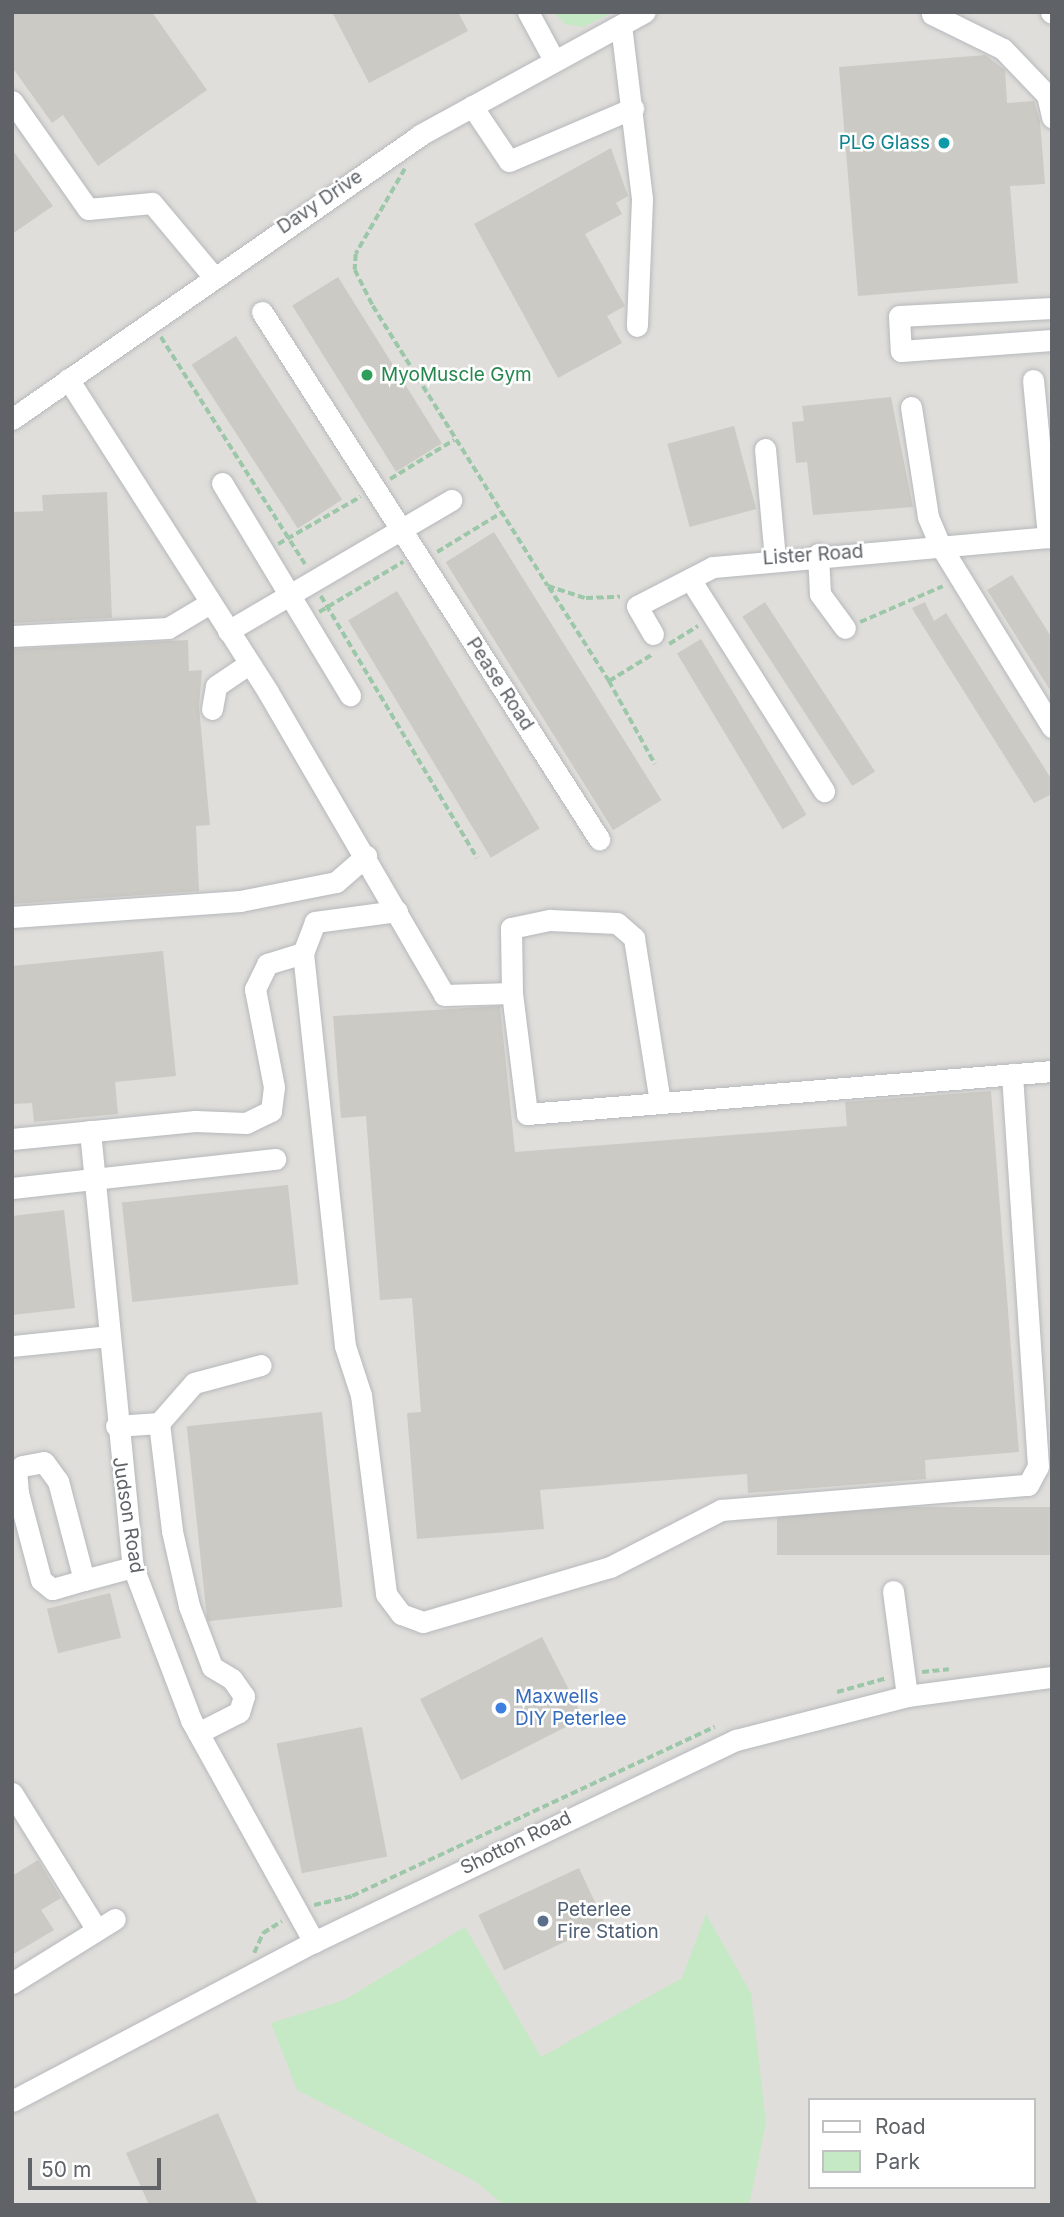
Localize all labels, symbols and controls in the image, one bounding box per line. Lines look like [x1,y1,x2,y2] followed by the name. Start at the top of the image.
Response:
[839,132,930,154] place label: PLG Glass
[936,135,952,151] marker: PLG Glass
[273,165,367,239] street label: Davy Drive
[381,364,532,386] place label: MyoMuscle Gym
[359,367,375,383] marker: MyoMuscle Gym
[762,540,864,570] street label: Lister Road
[462,633,538,735] street label: Pease Road
[108,1455,148,1575] street label: Judson Road
[515,1686,626,1730] place label: Maxwells DIY Peterlee
[493,1700,509,1716] marker: Maxwells DIY Peterlee
[457,1806,575,1880] street label: Shotton Road
[557,1899,659,1943] place label: Peterlee Fire Station
[535,1913,551,1929] marker: Peterlee Fire Station
[808,2098,1036,2189] legend
[875,2114,926,2139] text: Road
[32,2144,164,2188] scale bar
[875,2149,920,2174] text: Park
[41,2157,91,2182] text: 50 m

